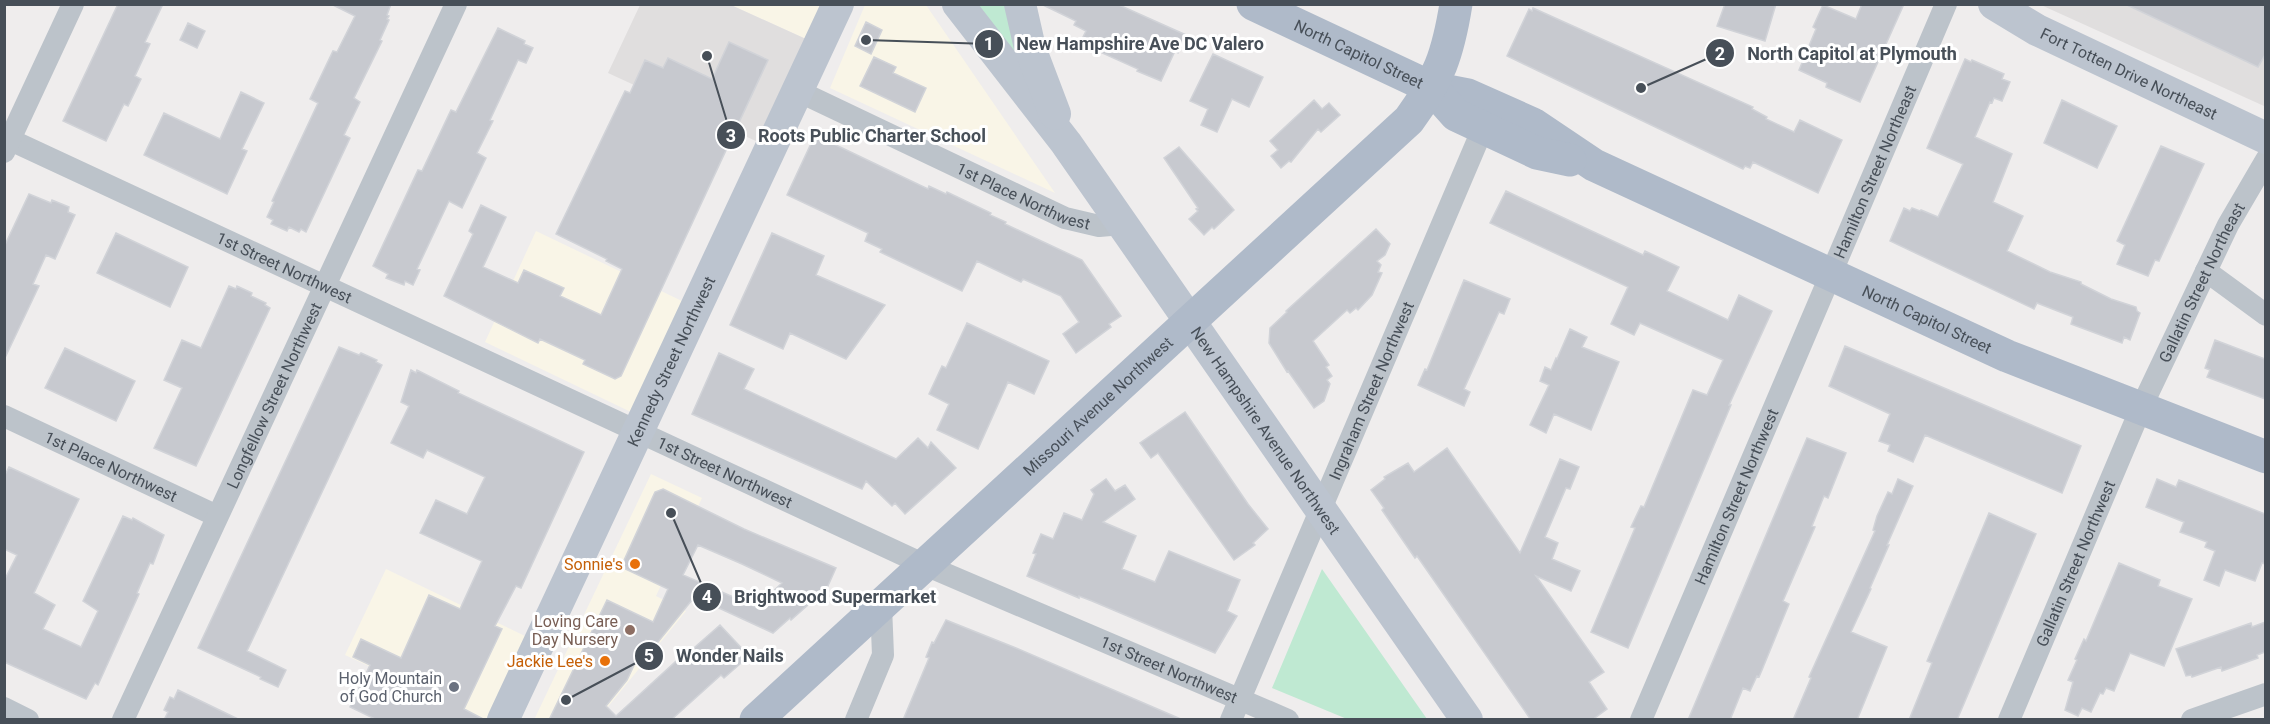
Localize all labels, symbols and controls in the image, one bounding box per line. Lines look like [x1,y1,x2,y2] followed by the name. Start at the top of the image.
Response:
[1291,16,1426,93] street label: North Capitol Street
[2037,24,2220,124] street label: Fort Totten Drive Northeast
[974,26,1276,62] callout: New Hampshire Ave DC Valero
[984,33,994,54] text: 1
[1016,33,1264,54] text: New Hampshire Ave DC Valero
[1705,35,1968,71] callout: North Capitol at Plymouth
[1715,43,1725,64] text: 2
[1747,43,1957,64] text: North Capitol at Plymouth
[1830,82,1920,261] street label: Hamilton Street Northeast
[716,117,998,153] callout: Roots Public Charter School
[726,125,736,146] text: 3
[758,125,986,146] text: Roots Public Charter School
[953,159,1092,234] street label: 1st Place Northwest
[2155,200,2249,366] street label: Gallatin Street Northeast
[213,228,355,307] street label: 1st Street Northwest
[623,273,719,450] street label: Kennedy Street Northwest
[1859,281,1995,358] street label: North Capitol Street
[1325,299,1418,483] street label: Ingraham Street Northwest
[223,300,326,492] street label: Longfellow Street Northwest
[1187,323,1344,538] street label: New Hampshire Avenue Northwest
[1019,333,1177,480] street label: Missouri Avenue Northwest
[1691,406,1783,588] street label: Hamilton Street Northwest
[41,427,180,506] street label: 1st Place Northwest
[654,433,795,512] street label: 1st Street Northwest
[2032,478,2119,650] street label: Gallatin Street Northwest
[564,555,623,574] place label: Sonnie's
[628,557,642,571] marker: Sonnie's
[692,579,948,615] callout: Brightwood Supermarket
[702,586,712,607] text: 4
[734,586,936,607] text: Brightwood Supermarket
[532,612,618,649] place label: Loving Care Day Nursery
[623,623,637,637] marker: Loving Care Day Nursery
[1098,632,1240,707] street label: 1st Street Northwest
[634,638,796,674] callout: Wonder Nails
[644,645,654,666] text: 5
[676,645,784,666] text: Wonder Nails
[507,652,593,671] place label: Jackie Lee's
[598,654,612,668] marker: Jackie Lee's
[339,669,442,706] place label: Holy Mountain of God Church
[447,680,461,694] marker: Holy Mountain of God Church

